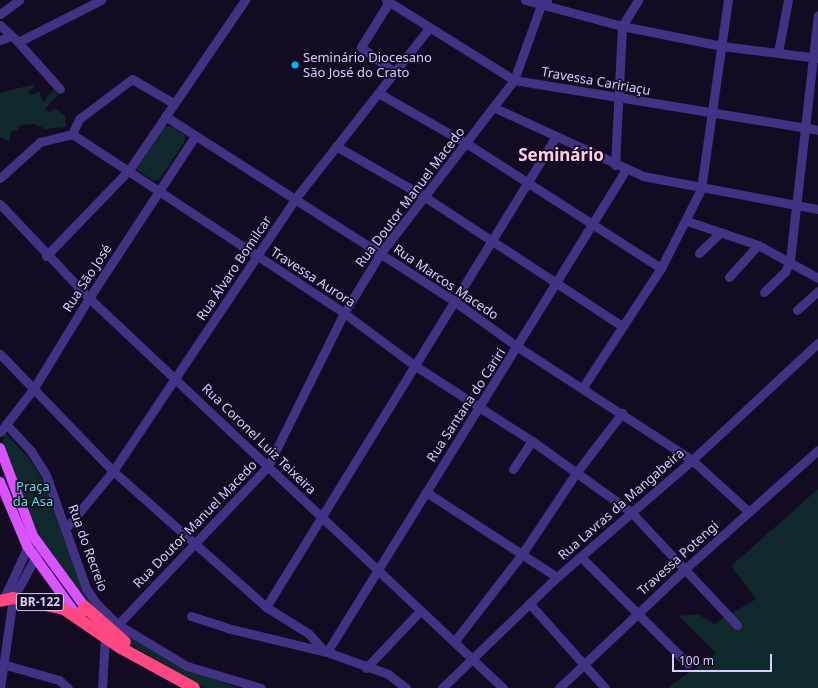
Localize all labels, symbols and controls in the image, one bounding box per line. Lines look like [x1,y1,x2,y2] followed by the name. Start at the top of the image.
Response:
[303,50,432,81] place label: Seminário Diocesano São José do Crato
[290,60,300,70] marker: Seminário Diocesano São José do Crato
[540,64,652,98] street label: Travessa Caririaçu
[352,124,468,270] street label: Rua Doutor Manuel Macedo
[518,145,604,165] district label: Seminário
[193,213,275,323] street label: Rua Álvaro Bomilcar
[59,241,115,315] street label: Rua São José
[391,241,501,323] street label: Rua Marcos Macedo
[268,244,358,310] street label: Travessa Aurora
[423,345,509,465] street label: Rua Santana do Cariri
[199,380,319,498] street label: Rua Coronel Luiz Teixeira
[555,445,687,563] street label: Rua Lavras da Mangabeira
[130,457,260,591] street label: Rua Doutor Manuel Macedo
[13,479,53,510] park label: Praça da Asa
[65,502,111,594] street label: Rua do Recreio
[634,518,722,598] street label: Travessa Potengi
[15,592,65,612] road number: BR-122
[674,646,774,672] scale bar
[679,652,714,669] text: 100 m

